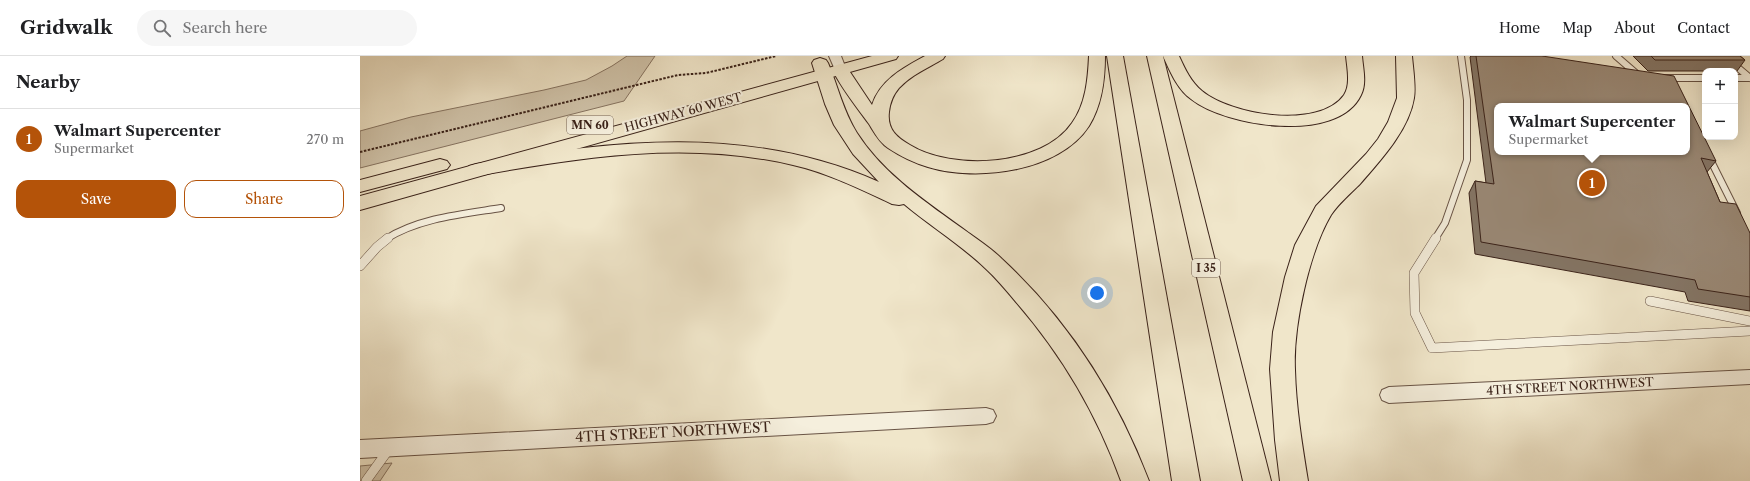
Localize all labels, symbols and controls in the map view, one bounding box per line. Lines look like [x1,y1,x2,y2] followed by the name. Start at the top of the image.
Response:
[137,10,417,46] search box
[20,16,113,39] text: Gridwalk
[151,17,173,39] icon: search
[183,18,268,37] text: Search here
[1499,19,1540,37] text: Home
[1562,19,1592,37] text: Map
[1614,19,1655,37] text: About
[1677,19,1730,37] text: Contact
[1702,68,1738,140] map controls
[1702,68,1738,104] button: +
[16,72,80,92] text: Nearby
[623,89,743,135] street label: HIGHWAY 60 WEST
[1494,103,1690,155] popup
[1702,104,1738,140] button: −
[1509,112,1675,131] text: Walmart Supercenter
[567,116,613,134] road number: MN 60
[54,121,221,140] text: Walmart Supercenter
[26,131,32,147] text: 1
[306,131,344,147] text: 270 m
[1509,131,1588,147] text: Supermarket
[54,140,134,156] text: Supermarket
[1579,168,1605,198] pin: 1
[16,180,176,218] button: Save
[184,180,344,218] button: Share
[1192,259,1220,277] road number: I 35
[1087,283,1107,303] your location
[1486,374,1654,398] street label: 4TH STREET NORTHWEST
[575,418,772,446] street label: 4TH STREET NORTHWEST

